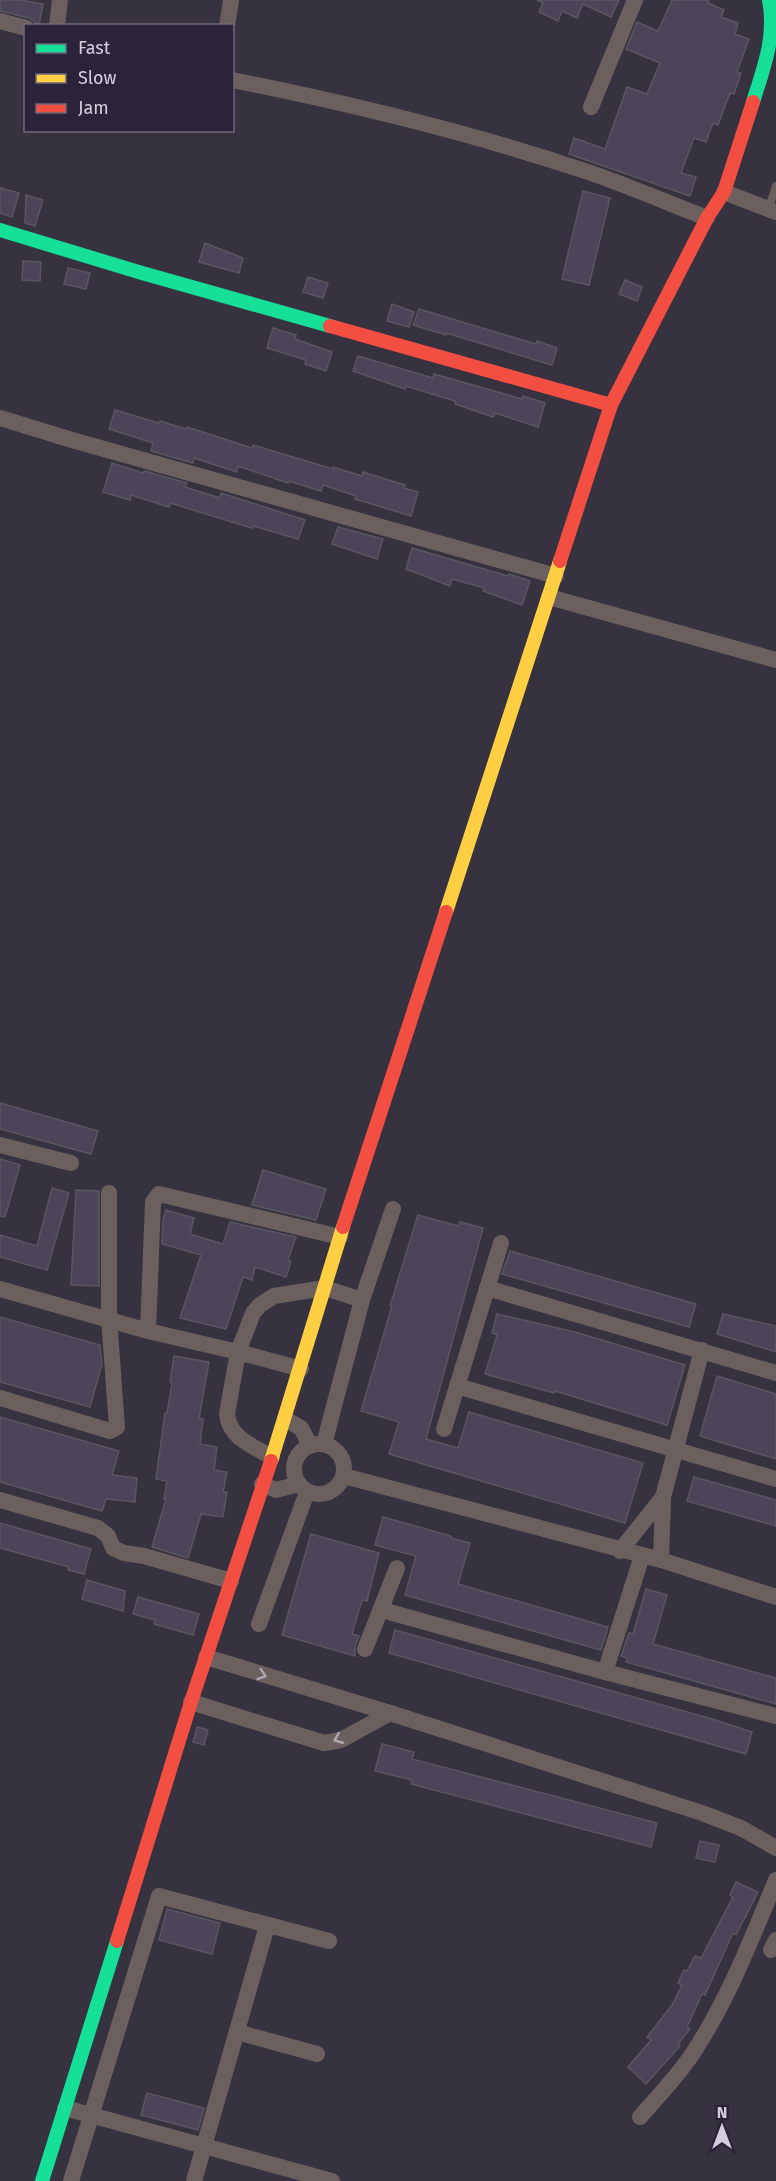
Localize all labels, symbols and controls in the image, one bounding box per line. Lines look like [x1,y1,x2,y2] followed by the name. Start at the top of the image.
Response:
[24,24,234,132] legend
[78,37,111,59] text: Fast
[78,67,117,89] text: Slow
[78,97,109,119] text: Jam
[256,1668,267,1681] one-way arrow
[333,1732,343,1745] one-way arrow
[692,2097,752,2157] north arrow
[717,2103,727,2122] text: N

